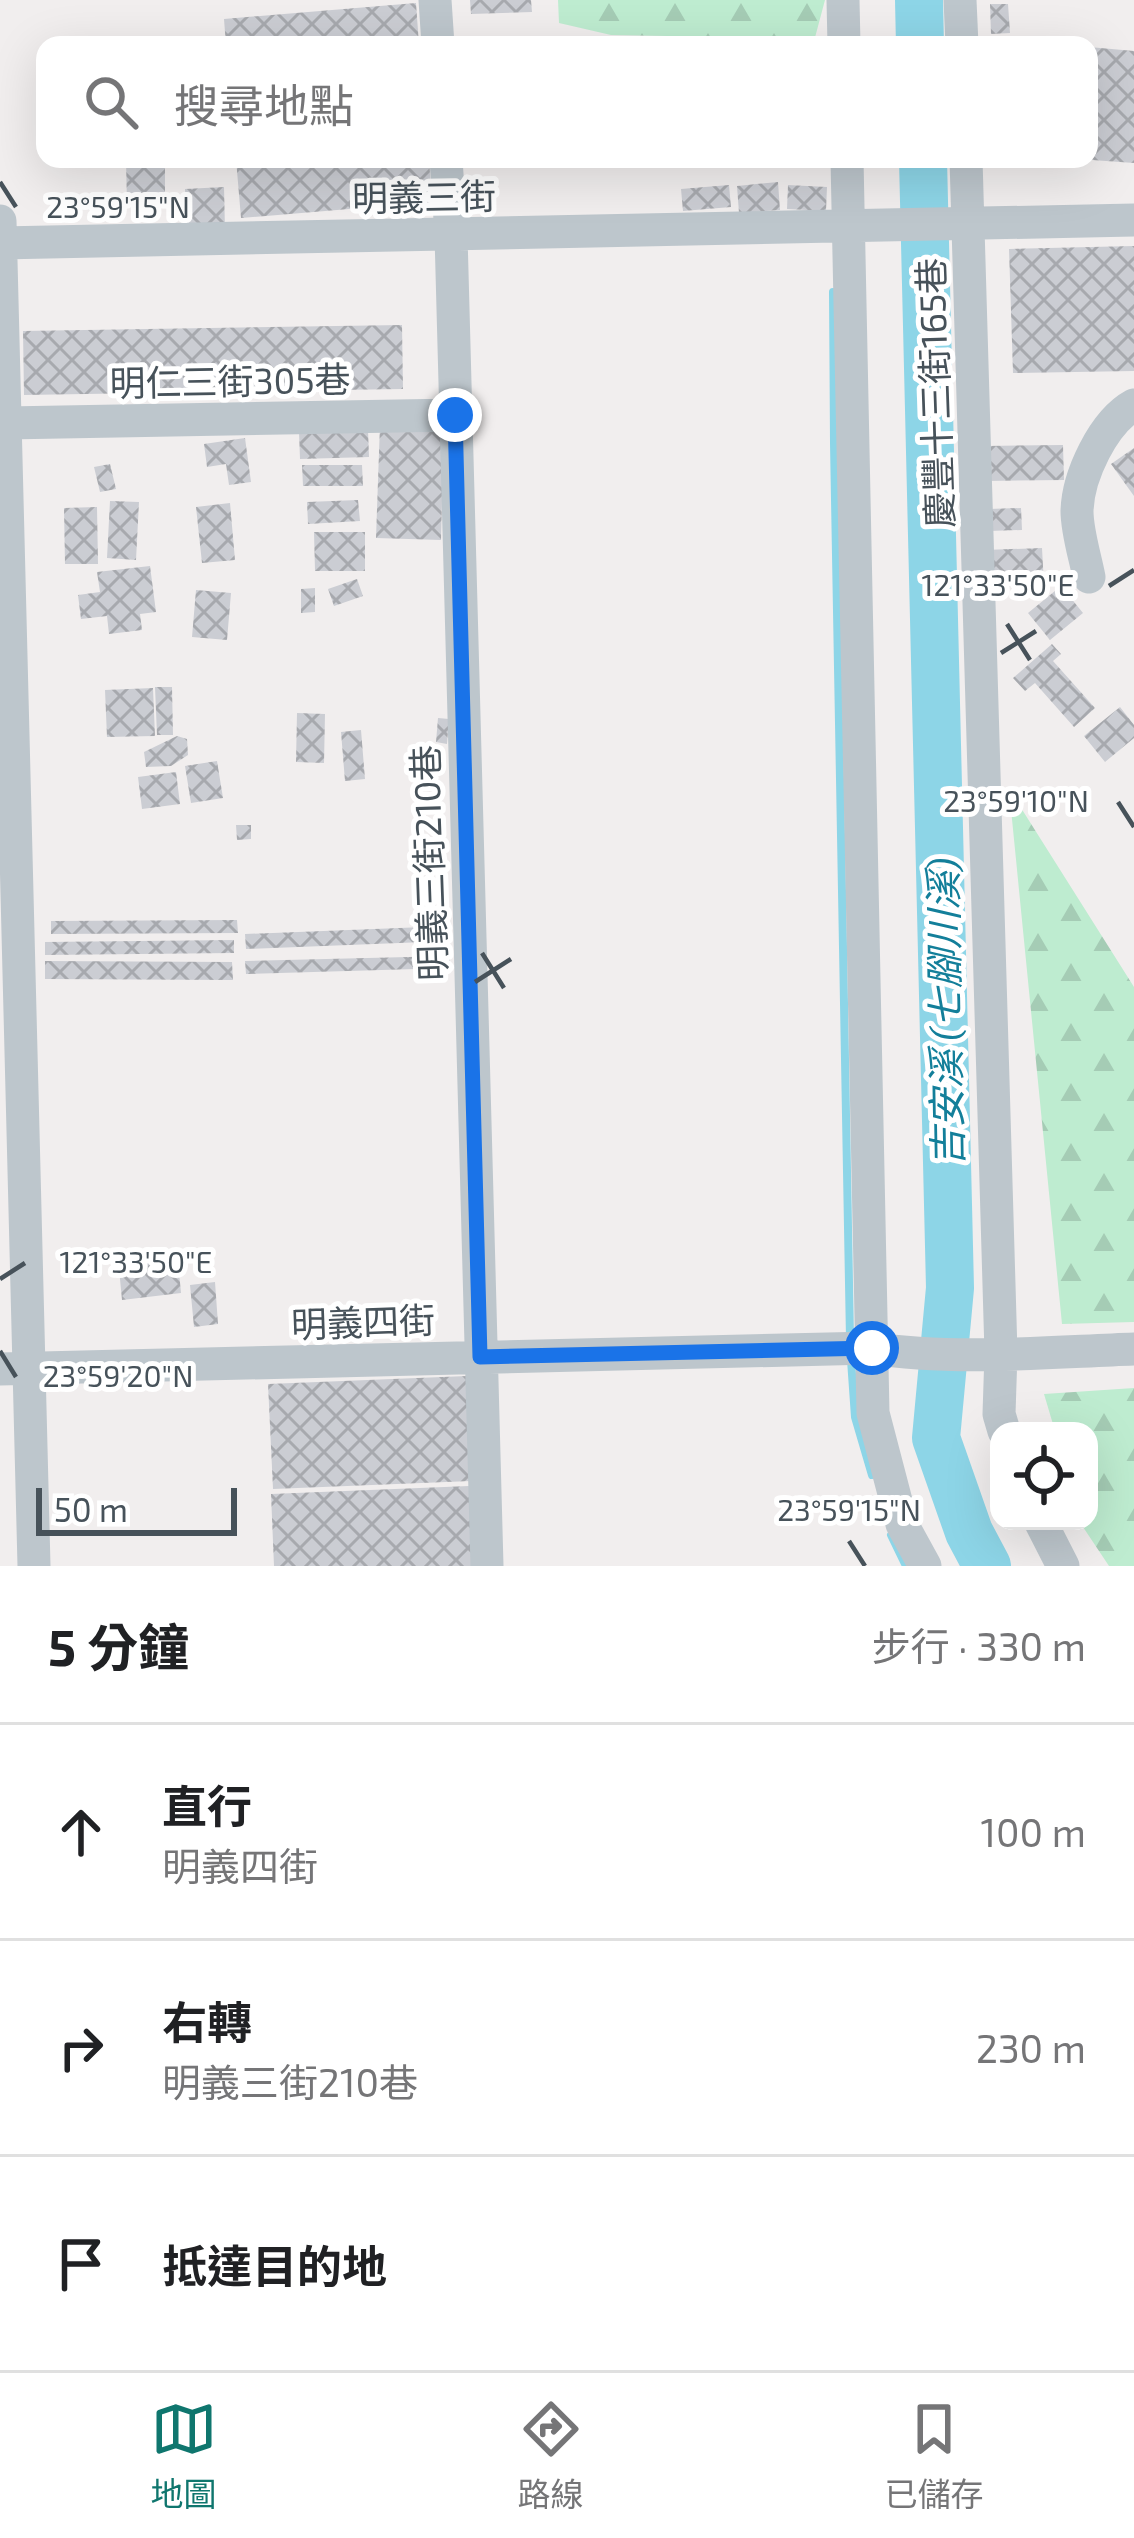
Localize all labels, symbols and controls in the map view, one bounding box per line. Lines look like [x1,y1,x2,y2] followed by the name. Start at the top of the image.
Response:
[36,36,1098,168] search box
[78,69,144,135] icon: search
[174,77,354,131] text: 搜尋地點
[352,173,496,219] street label: 明義三街
[46,188,190,224] text: 23°59'15"N
[908,257,960,529] street label: 慶豐十三街165巷
[109,356,351,404] street label: 明仁三街305巷
[428,388,482,442] route end
[922,566,1074,602] text: 121°33'50"E
[402,744,454,982] street label: 明義三街210巷
[943,782,1089,818] text: 23°59'10"N
[918,857,970,1167] water label: 吉安溪 (七腳川溪)
[60,1243,212,1279] text: 121°33'50"E
[290,1297,436,1345] street label: 明義四街
[845,1321,899,1375] route start
[43,1357,193,1393] text: 23°59'20"N
[990,1422,1098,1530] map controls
[990,1422,1098,1530] button: locate
[36,1482,237,1535] scale bar
[54,1489,128,1529] text: 50 m
[777,1491,921,1527] text: 23°59'15"N
[48,1615,189,1676] text: 5 分鐘
[872,1622,1086,1669] text: 步行 · 330 m
[162,1778,252,1832] text: 直行
[48,1799,114,1865] icon: ahead
[981,1808,1086,1855] text: 100 m
[162,1842,318,1889] text: 明義四街
[162,1994,252,2048] text: 右轉
[48,2015,114,2081] icon: right
[976,2024,1086,2071] text: 230 m
[162,2058,418,2105] text: 明義三街210巷
[48,2231,114,2297] icon: arrive
[162,2238,387,2292] text: 抵達目的地
[151,2396,217,2516] tab: 地圖
[518,2396,584,2516] tab: 路線
[885,2396,984,2516] tab: 已儲存

